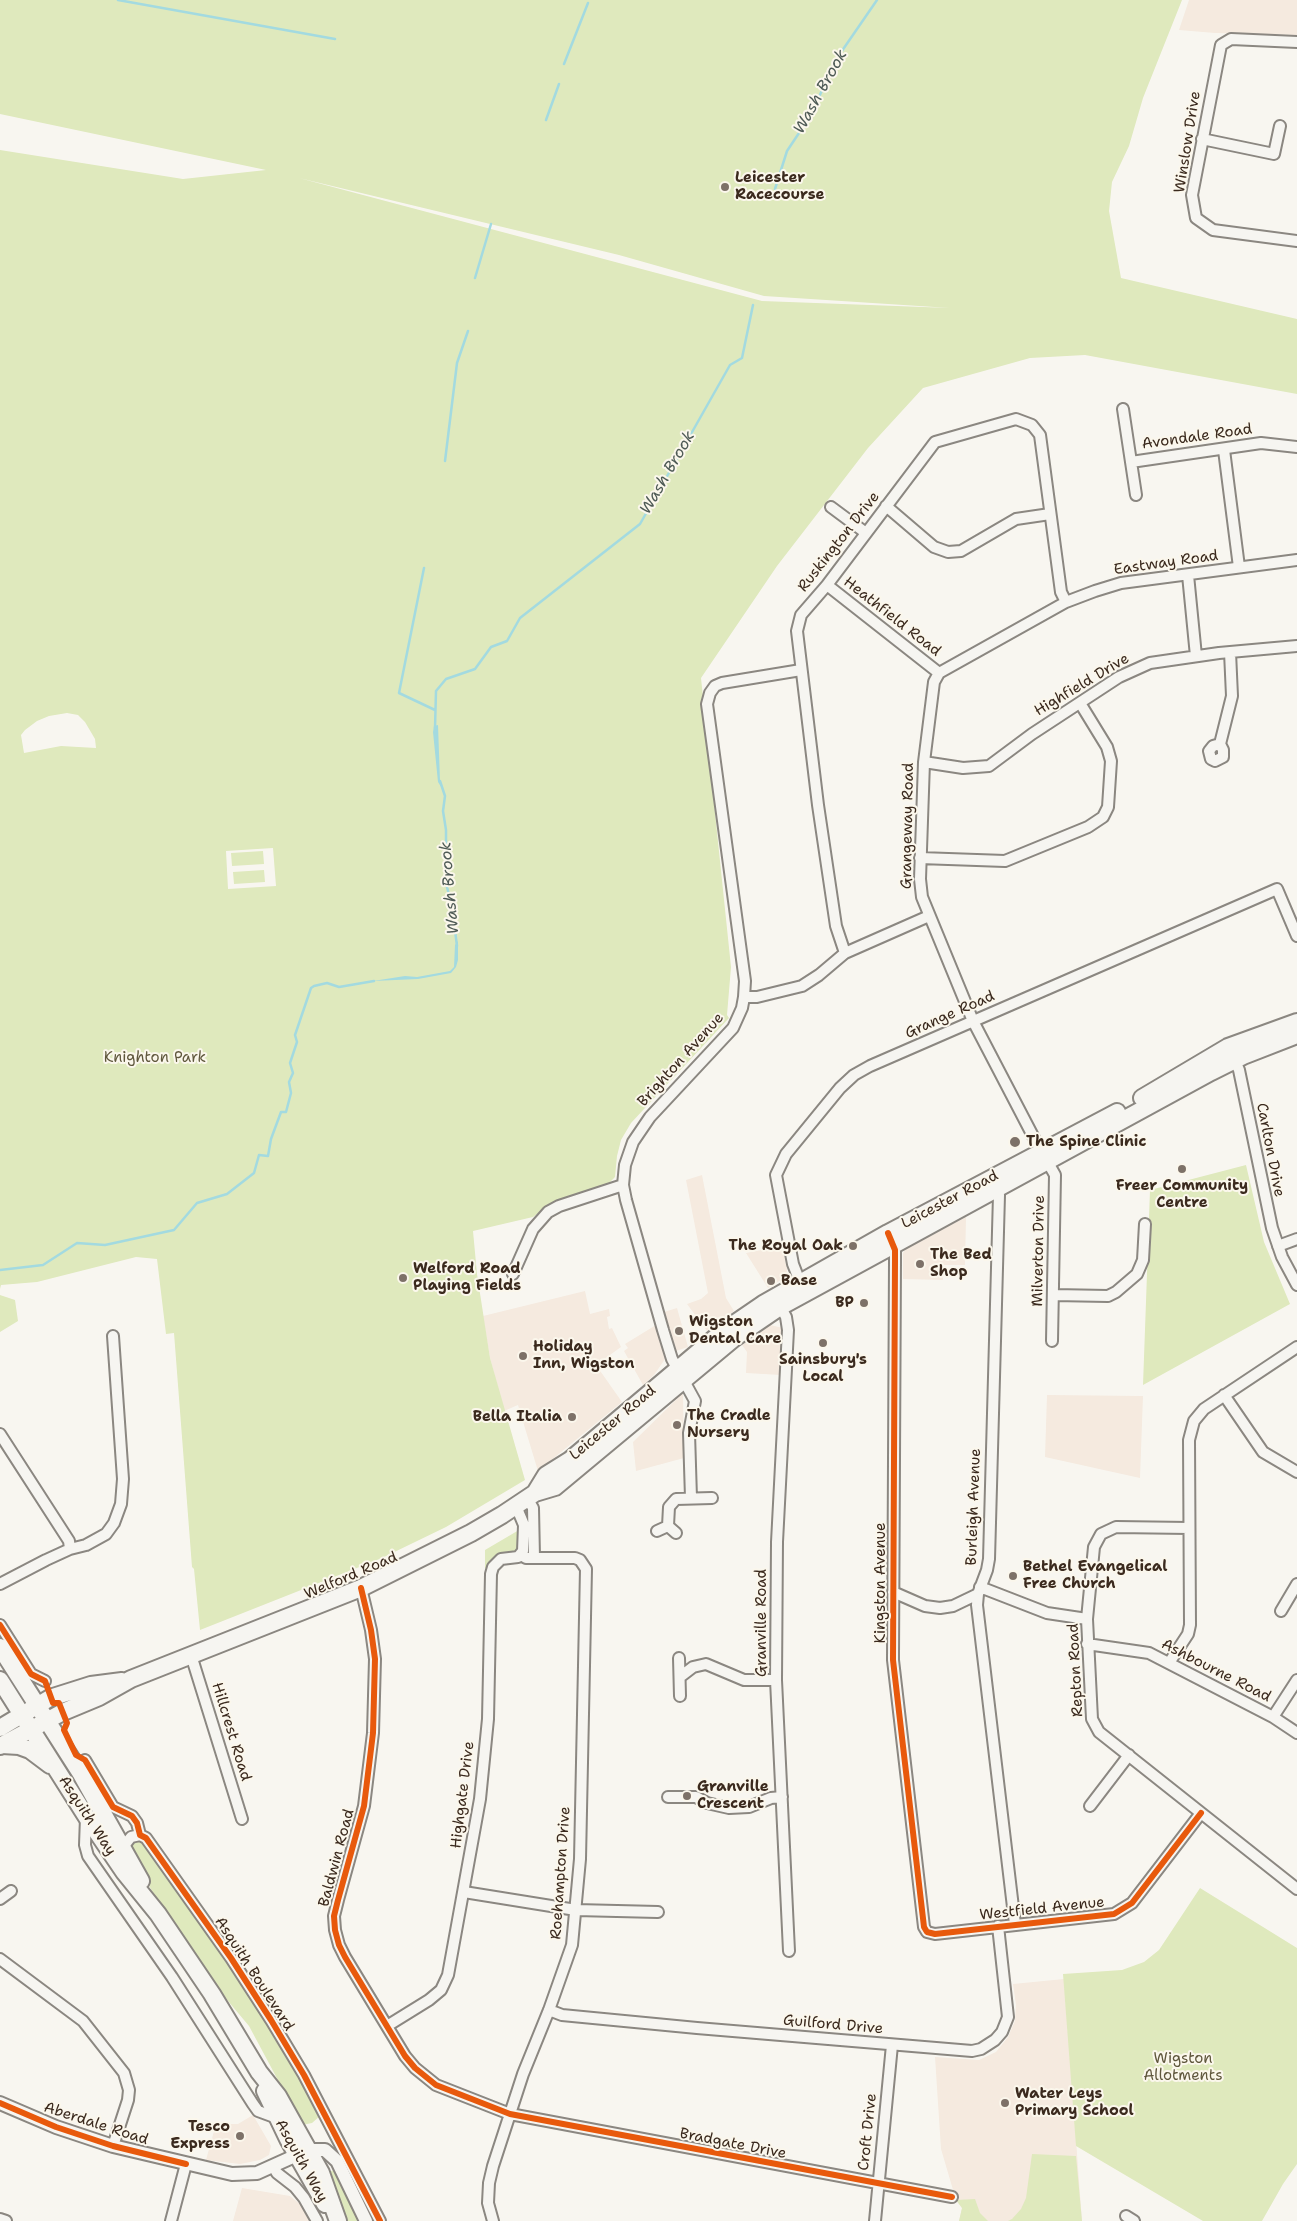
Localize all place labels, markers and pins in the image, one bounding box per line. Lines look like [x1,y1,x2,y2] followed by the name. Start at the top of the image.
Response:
[735,169,825,204] place label: Leicester Racecourse
[719,181,731,193] marker: Leicester Racecourse
[1026,1133,1146,1151] place label: The Spine Clinic
[1008,1135,1022,1149] marker: The Spine Clinic
[1176,1163,1188,1175] marker: Freer Community Centre
[1116,1177,1248,1212] place label: Freer Community Centre
[729,1237,843,1255] place label: The Royal Oak
[847,1240,859,1252] marker: The Royal Oak
[930,1246,992,1281] place label: The Bed Shop
[914,1258,926,1270] marker: The Bed Shop
[413,1260,521,1295] place label: Welford Road Playing Fields
[397,1272,409,1284] marker: Welford Road Playing Fields
[781,1272,817,1290] place label: Base
[765,1275,777,1287] marker: Base
[835,1294,854,1312] place label: BP
[858,1297,870,1309] marker: BP
[689,1313,781,1348] place label: Wigston Dental Care
[673,1325,685,1337] marker: Wigston Dental Care
[817,1337,829,1349] marker: Sainsbury's Local
[533,1338,635,1373] place label: Holiday Inn, Wigston
[517,1350,529,1362] marker: Holiday Inn, Wigston
[779,1351,867,1386] place label: Sainsbury's Local
[687,1407,771,1442] place label: The Cradle Nursery
[473,1408,562,1426] place label: Bella Italia
[566,1411,578,1423] marker: Bella Italia
[671,1419,683,1431] marker: The Cradle Nursery
[1023,1558,1167,1593] place label: Bethel Evangelical Free Church
[1007,1570,1019,1582] marker: Bethel Evangelical Free Church
[697,1778,769,1813] place label: Granville Crescent
[681,1790,693,1802] marker: Granville Crescent
[1015,2085,1134,2120] place label: Water Leys Primary School
[999,2097,1011,2109] marker: Water Leys Primary School
[170,2118,230,2153] place label: Tesco Express
[234,2130,246,2142] marker: Tesco Express

